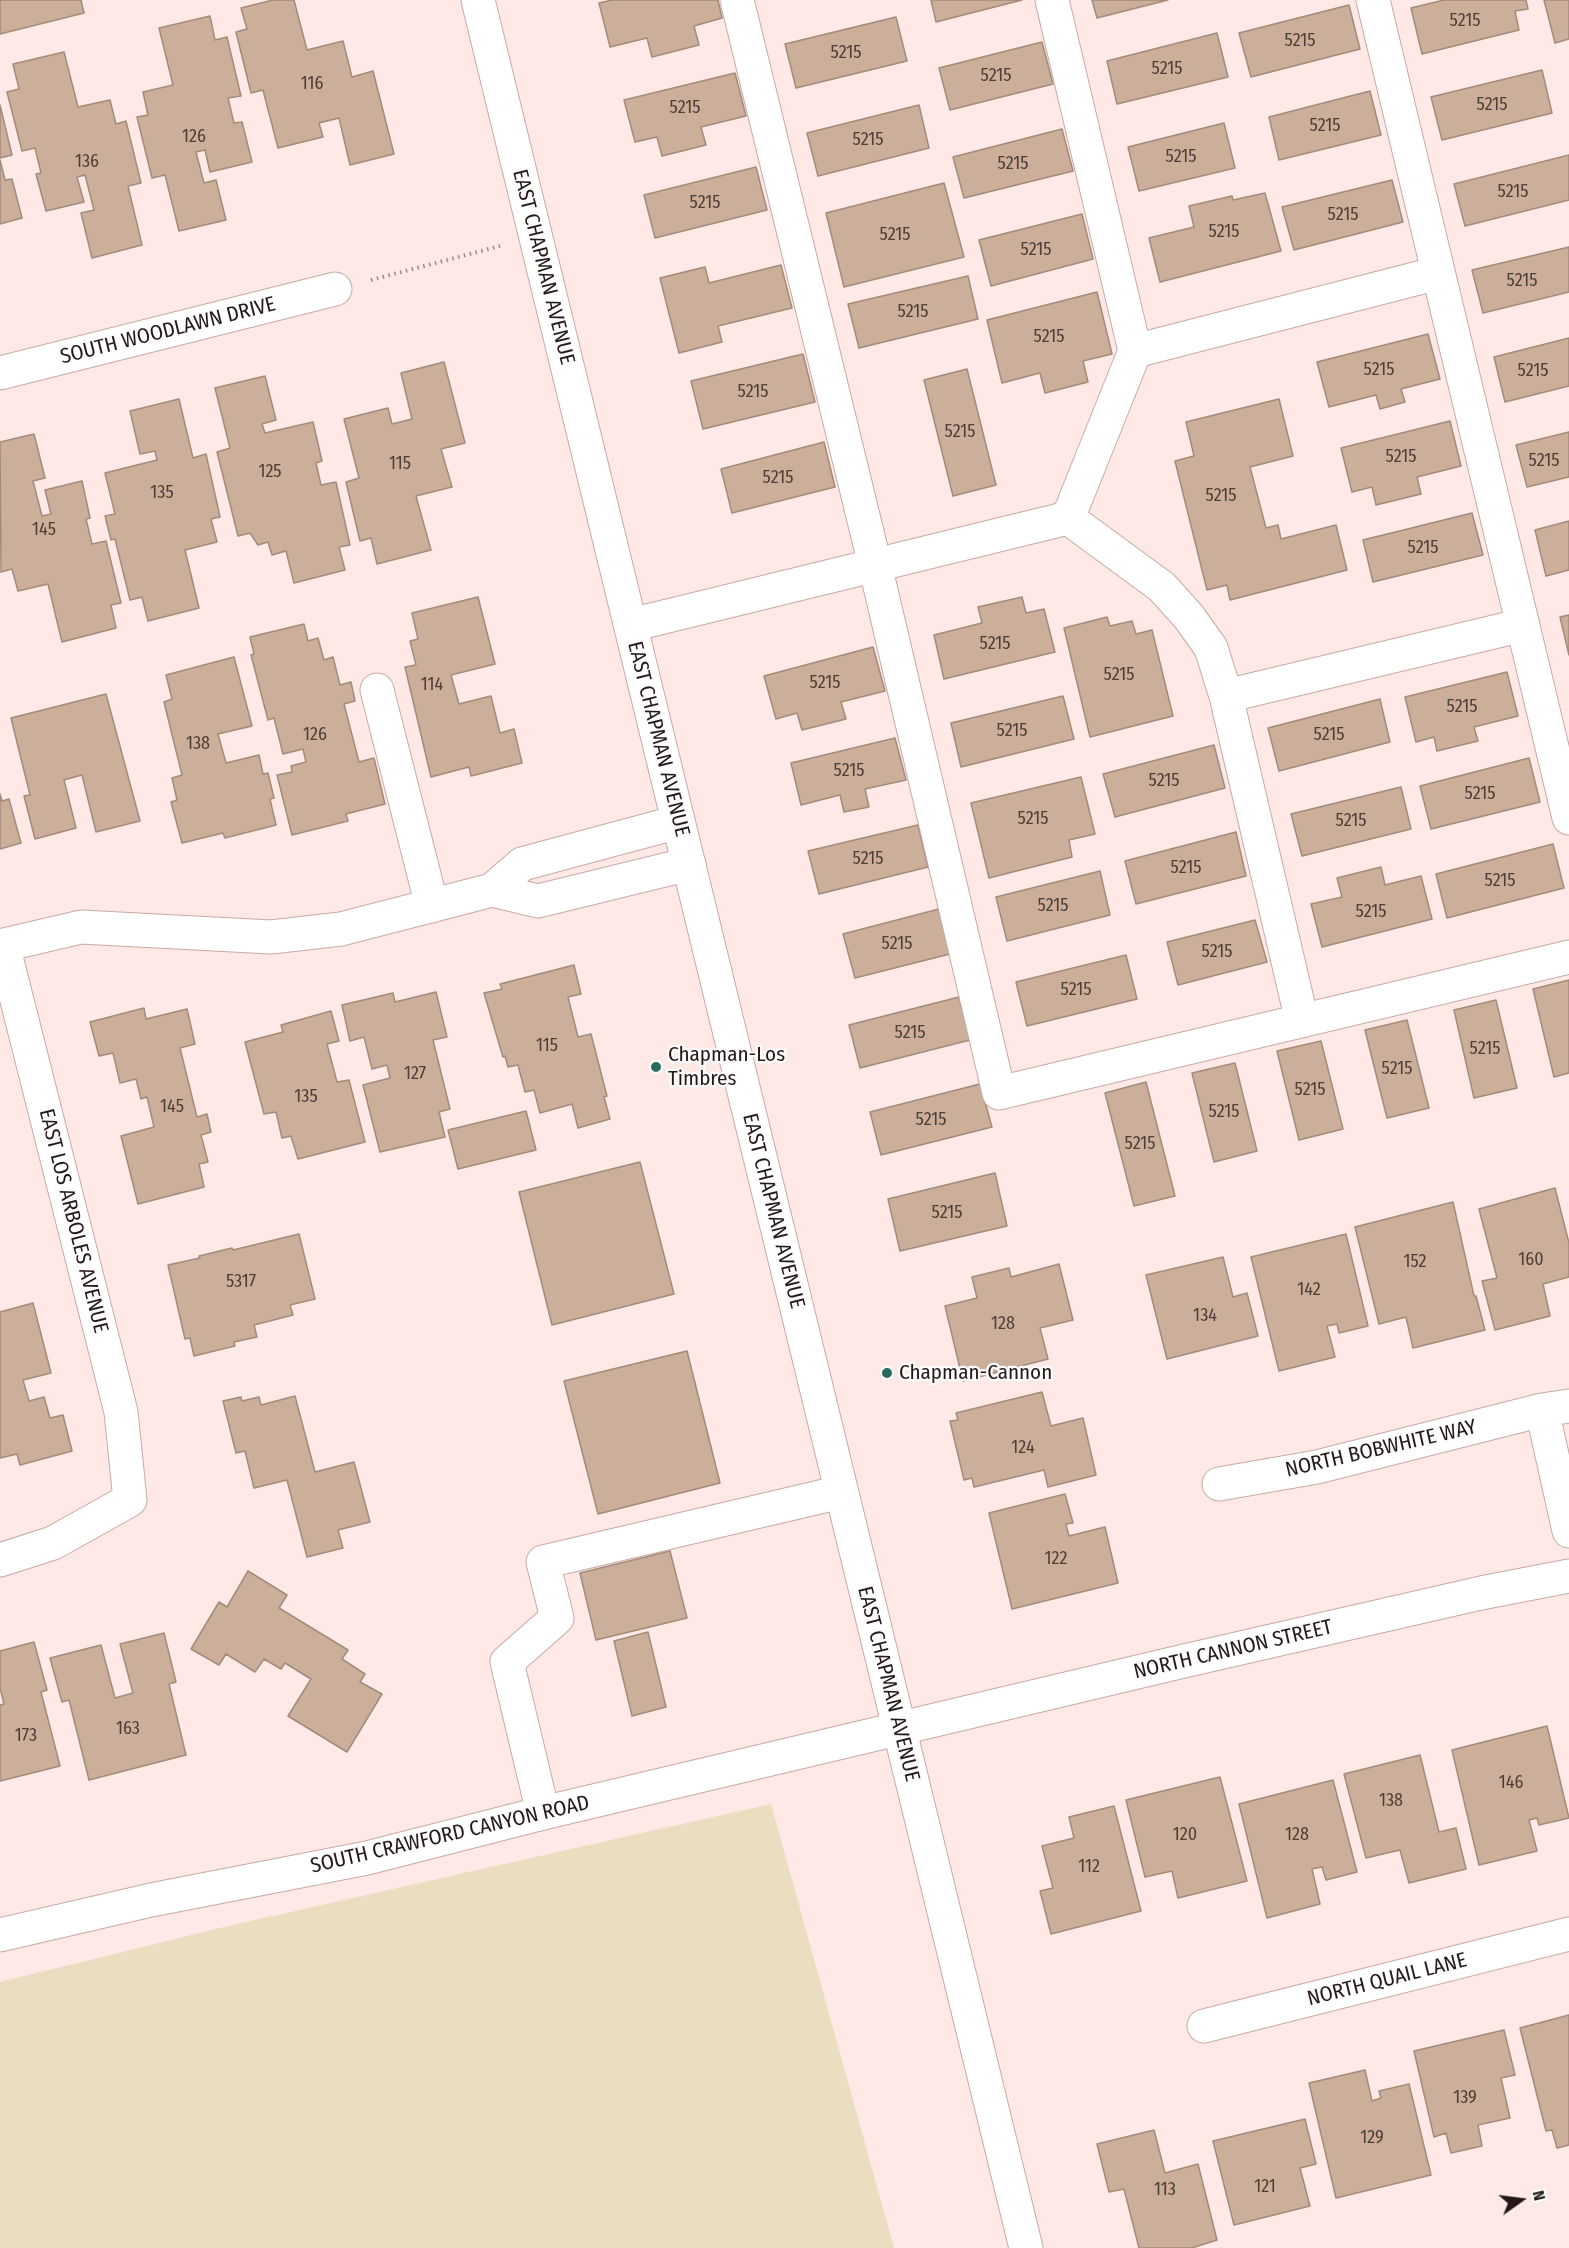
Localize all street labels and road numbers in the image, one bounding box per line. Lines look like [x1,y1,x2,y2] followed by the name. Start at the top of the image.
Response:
[507,167,579,367] street label: EAST CHAPMAN AVENUE
[58,292,278,370] street label: SOUTH WOODLAWN DRIVE
[622,639,694,839] street label: EAST CHAPMAN AVENUE
[33,1106,113,1336] street label: EAST LOS ARBOLES AVENUE
[737,1111,809,1311] street label: EAST CHAPMAN AVENUE
[1283,1415,1479,1483] street label: NORTH BOBWHITE WAY
[852,1584,924,1784] street label: EAST CHAPMAN AVENUE
[1131,1615,1335,1685] street label: NORTH CANNON STREET
[308,1791,592,1879] street label: SOUTH CRAWFORD CANYON ROAD
[1305,1948,1469,2012] street label: NORTH QUAIL LANE

